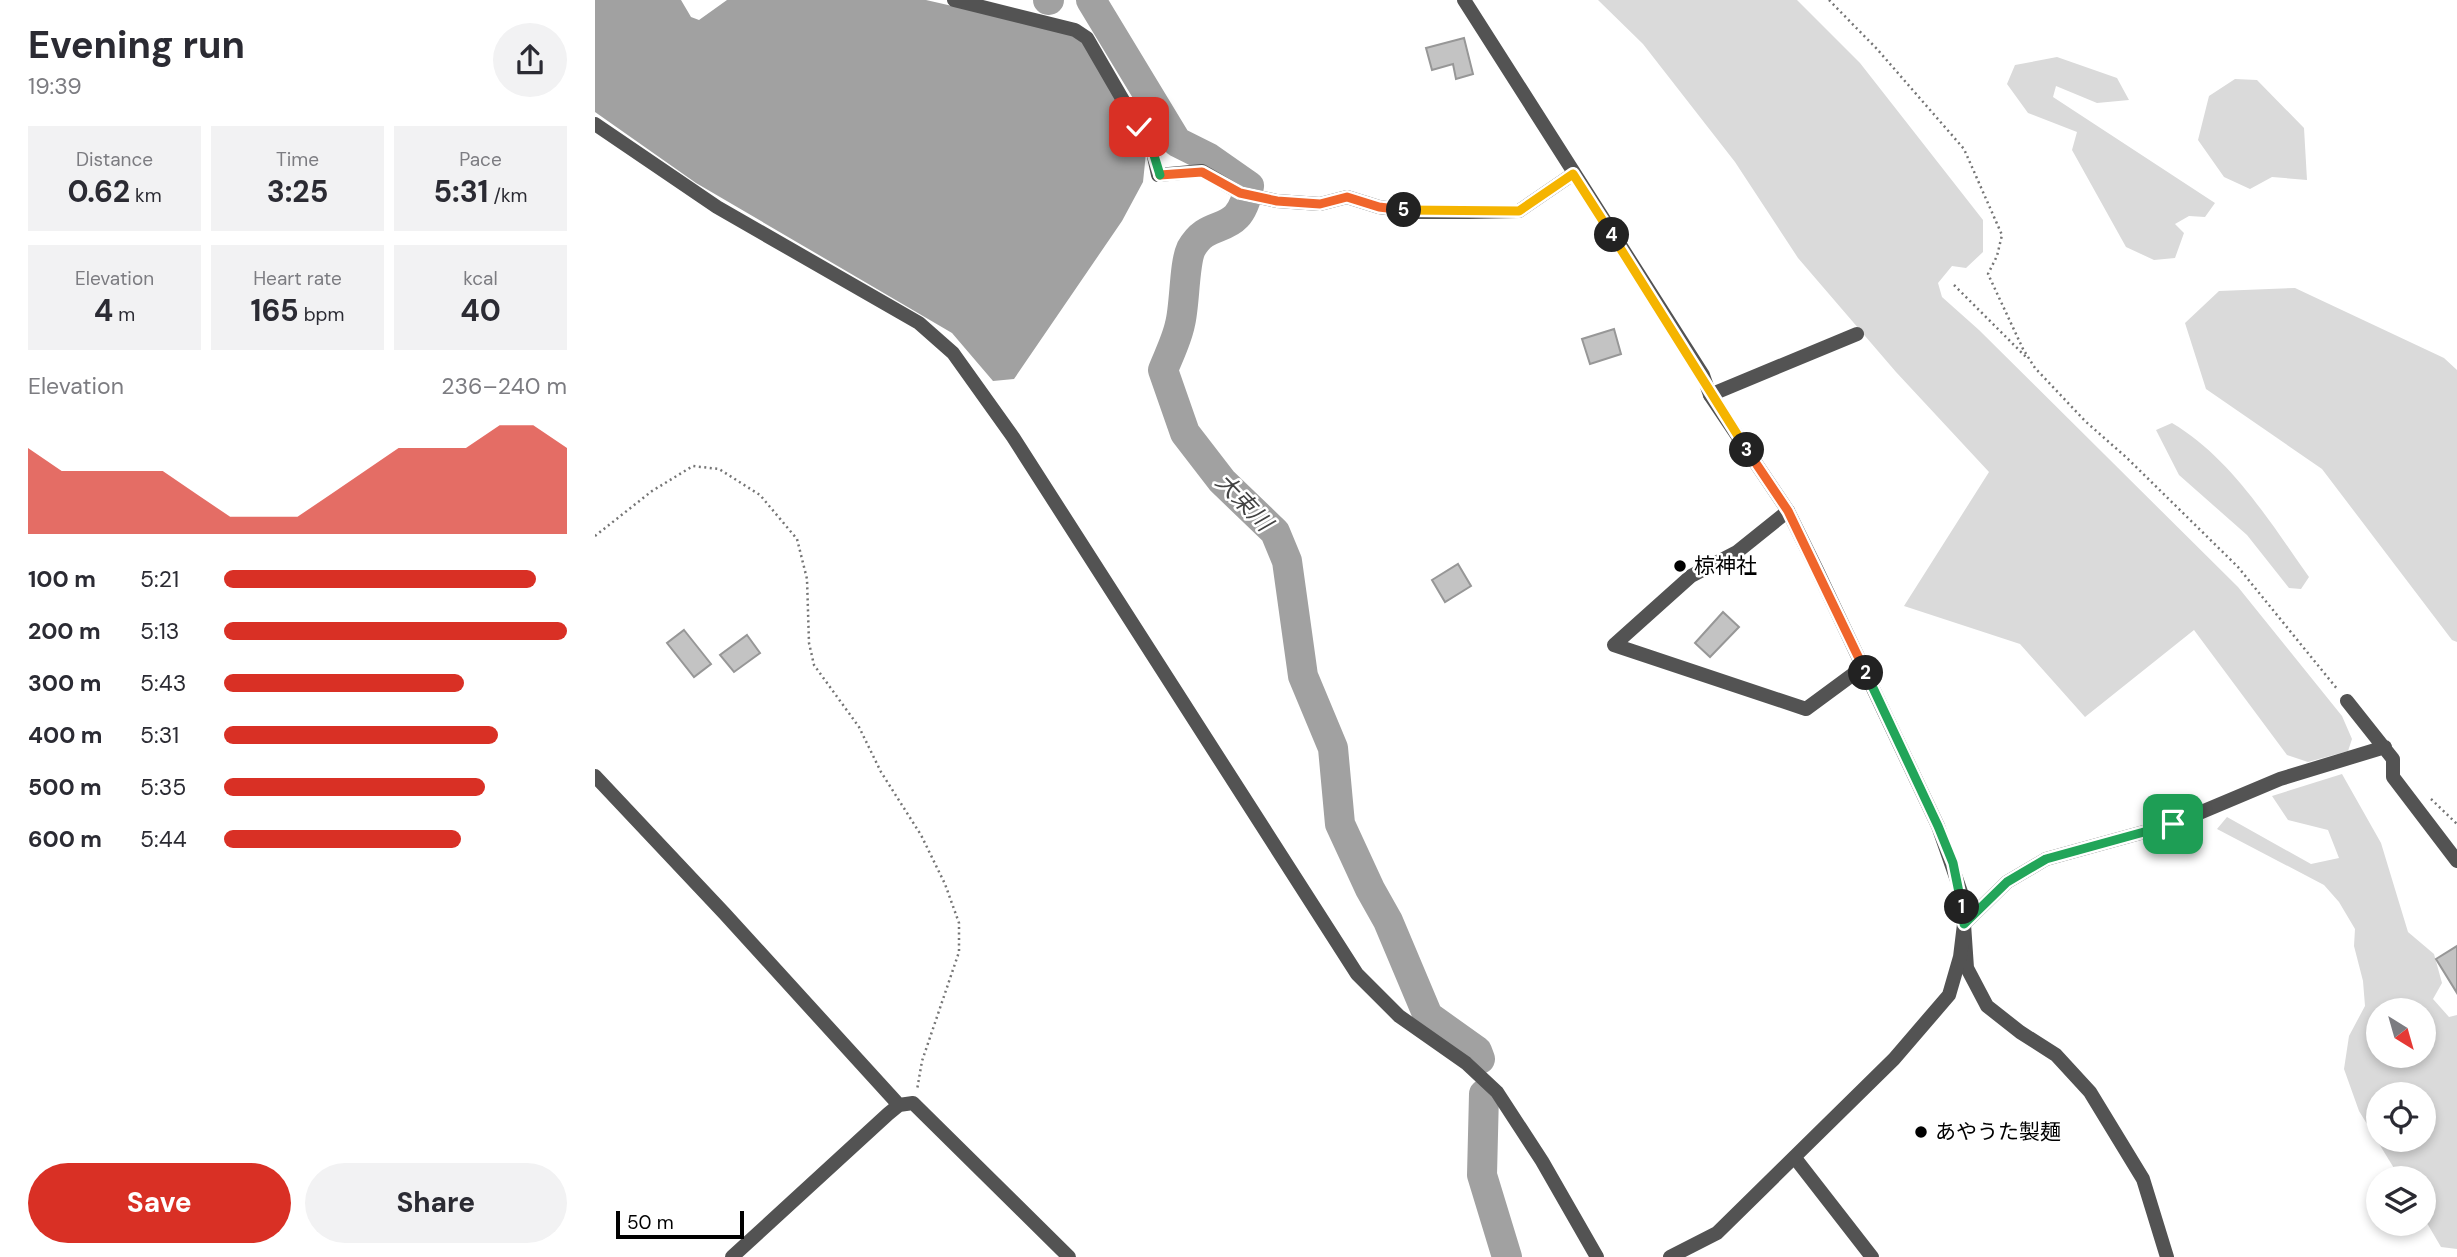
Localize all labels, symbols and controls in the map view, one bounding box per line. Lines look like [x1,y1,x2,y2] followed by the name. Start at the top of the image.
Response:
[28,20,245,70] text: Evening run
[493,23,567,97] button: share
[28,71,82,101] text: 19:39
[1109,97,1169,157] pin
[1120,108,1158,146] icon: check
[76,147,153,172] text: Distance
[276,147,319,172] text: Time
[459,147,502,172] text: Pace
[67,172,130,211] text: 0.62
[267,172,328,211] text: 3:25
[433,172,489,211] text: 5:31
[130,183,162,208] text: km
[489,183,528,208] text: /km
[1387,192,1421,228] pin: 5
[1398,197,1409,222] text: 5
[1595,218,1629,252] pin: 4
[1605,222,1618,247] text: 4
[75,266,154,291] text: Elevation
[253,266,342,291] text: Heart rate
[463,266,498,291] text: kcal
[94,291,113,330] text: 4
[251,291,299,330] text: 165
[460,291,501,330] text: 40
[113,302,135,327] text: m
[299,302,344,327] text: bpm
[28,371,124,401] text: Elevation
[441,371,567,401] text: 236–240 m
[1729,433,1765,468] pin: 3
[1741,437,1752,462] text: 3
[1209,467,1281,539] water label: 大束川
[1694,552,1757,580] place label: 椋神社
[1672,558,1688,574] marker: 椋神社
[28,564,96,594] text: 100 m
[140,564,179,594] text: 5:21
[28,616,101,646] text: 200 m
[140,616,179,646] text: 5:13
[1849,656,1883,690] pin: 2
[1860,660,1871,685] text: 2
[28,668,101,698] text: 300 m
[140,668,186,698] text: 5:43
[28,720,102,750] text: 400 m
[140,720,179,750] text: 5:31
[28,772,102,802] text: 500 m
[140,772,186,802] text: 5:35
[2143,794,2203,854] pin
[2154,805,2192,843] icon: arrive
[28,824,102,854] text: 600 m
[140,824,187,854] text: 5:44
[1945,890,1979,925] pin: 1
[1958,894,1965,919] text: 1
[2366,998,2436,1068] north arrow
[2366,998,2436,1236] map controls
[2366,1082,2436,1152] button: locate
[1935,1118,2061,1146] place label: あやうた製麺
[1913,1124,1929,1140] marker: あやうた製麺
[28,1163,291,1243] button: Save
[305,1163,567,1243] button: Share
[2366,1166,2436,1236] button: layers
[616,1208,744,1240] scale bar
[627,1210,674,1235] text: 50 m

